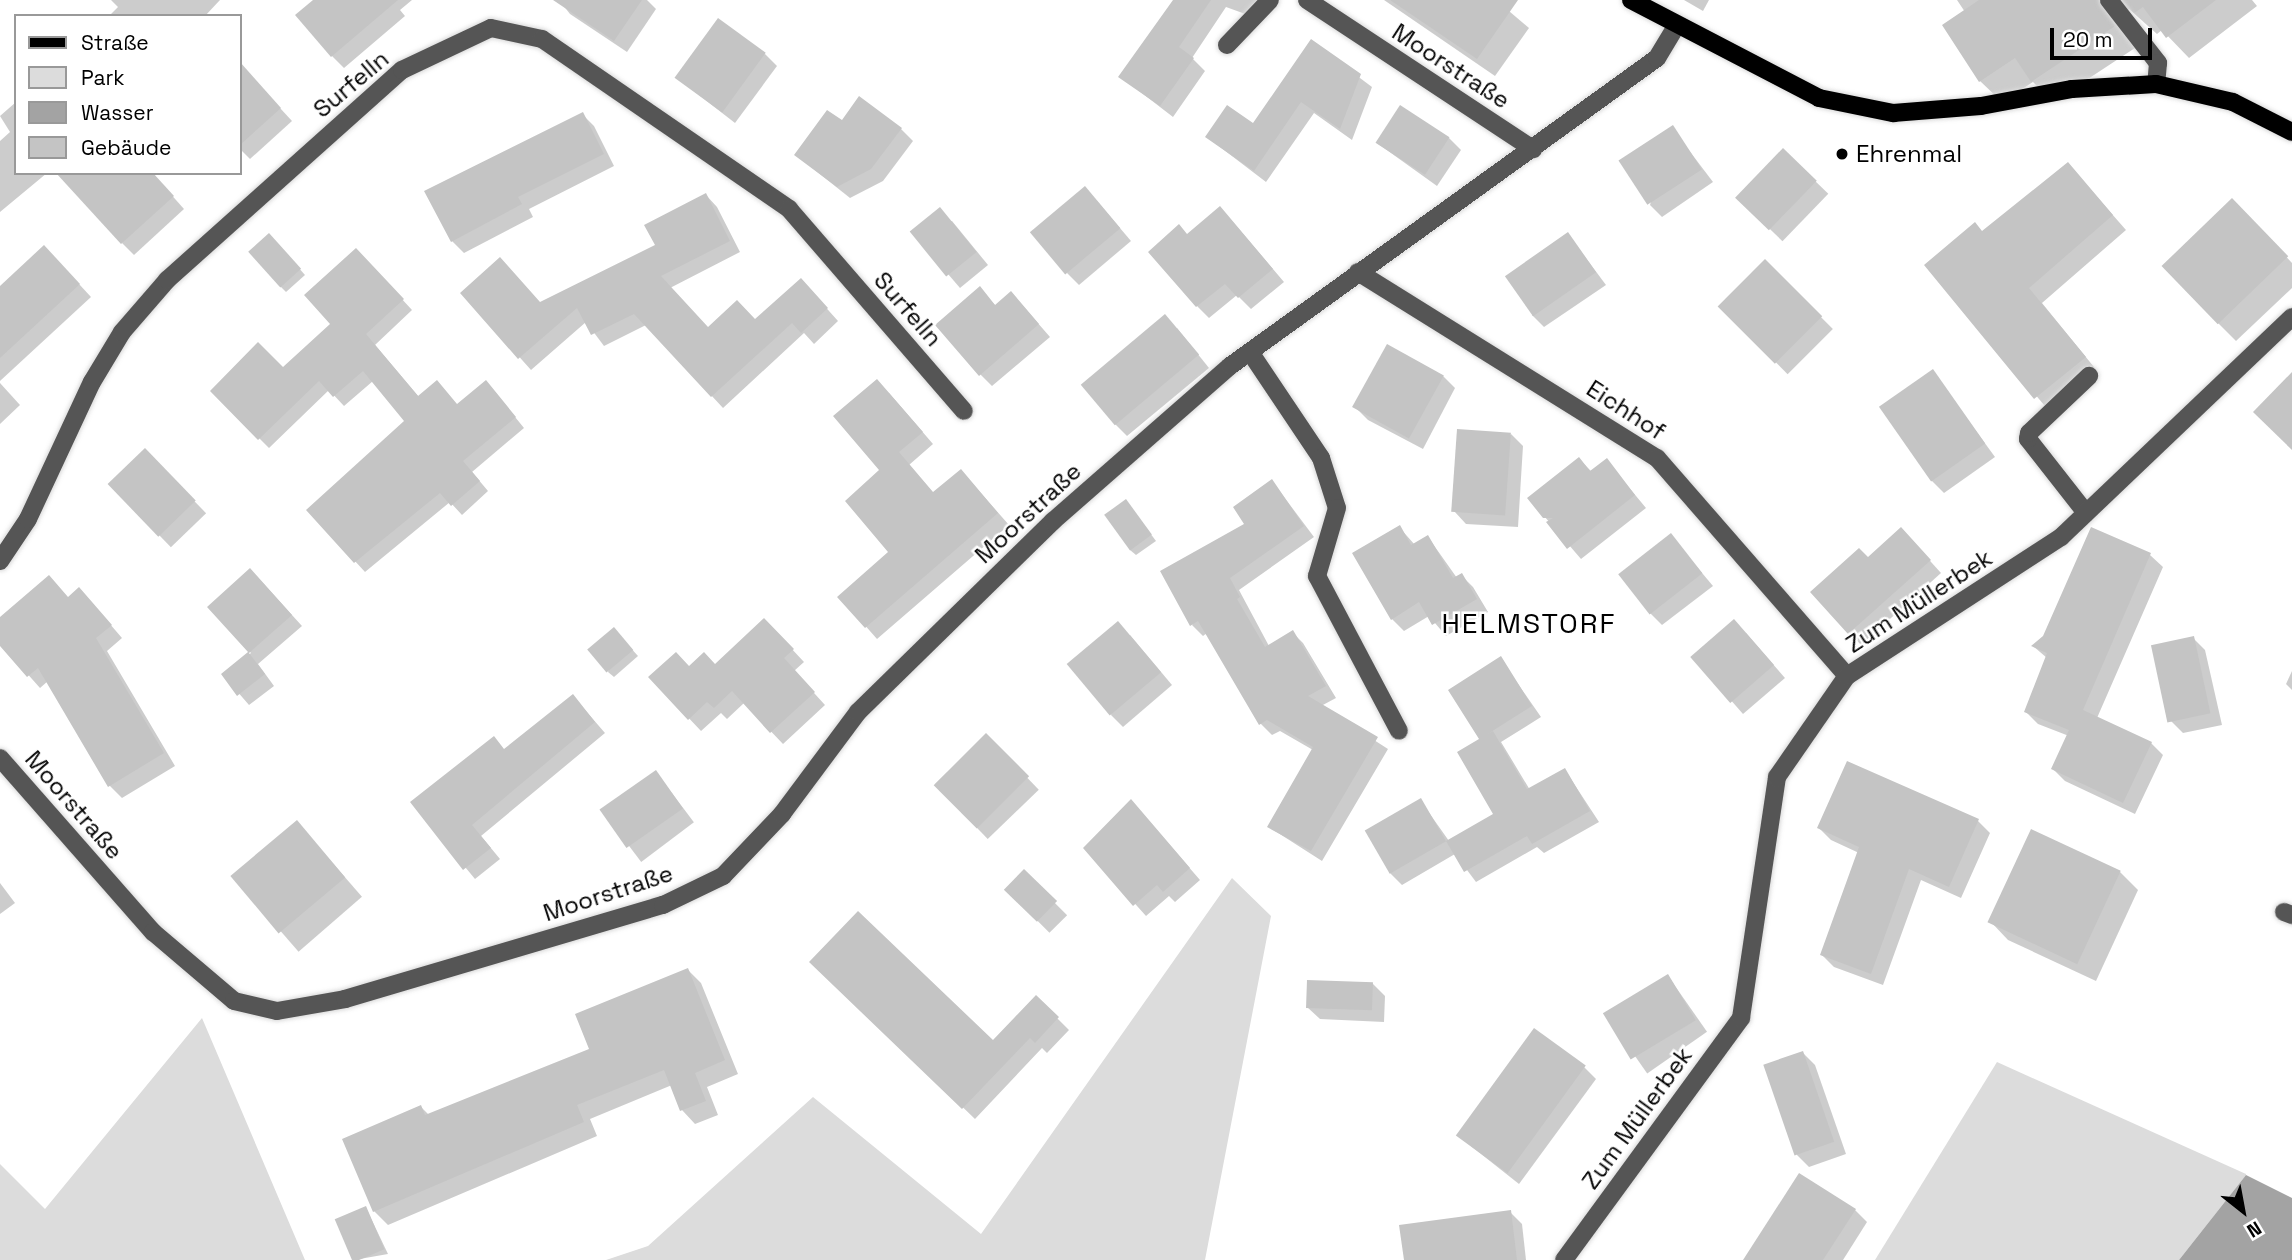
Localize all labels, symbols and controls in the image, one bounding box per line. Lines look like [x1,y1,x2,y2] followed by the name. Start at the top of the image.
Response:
[14,14,242,175] legend
[2054,14,2156,58] scale bar
[1387,17,1515,115] street label: Moorstraße
[2063,26,2113,53] text: 20 m
[81,29,149,56] text: Straße
[308,44,394,124] street label: Surfelln
[81,64,125,91] text: Park
[81,99,154,126] text: Wasser
[81,134,171,161] text: Gebäude
[1856,140,1962,168] place label: Ehrenmal
[1834,146,1850,162] marker: Ehrenmal
[868,266,948,352] street label: Surfelln
[1581,374,1671,446] street label: Eichhof
[969,457,1087,569] street label: Moorstraße
[1841,543,1997,659] street label: Zum Müllerbek
[1443,606,1615,640] district label: HELMSTORF
[19,745,129,865] street label: Moorstraße
[540,859,676,927] street label: Moorstraße
[1576,1041,1698,1195] street label: Zum Müllerbek
[2208,1176,2278,1246] north arrow
[2242,1215,2266,1243] text: N

